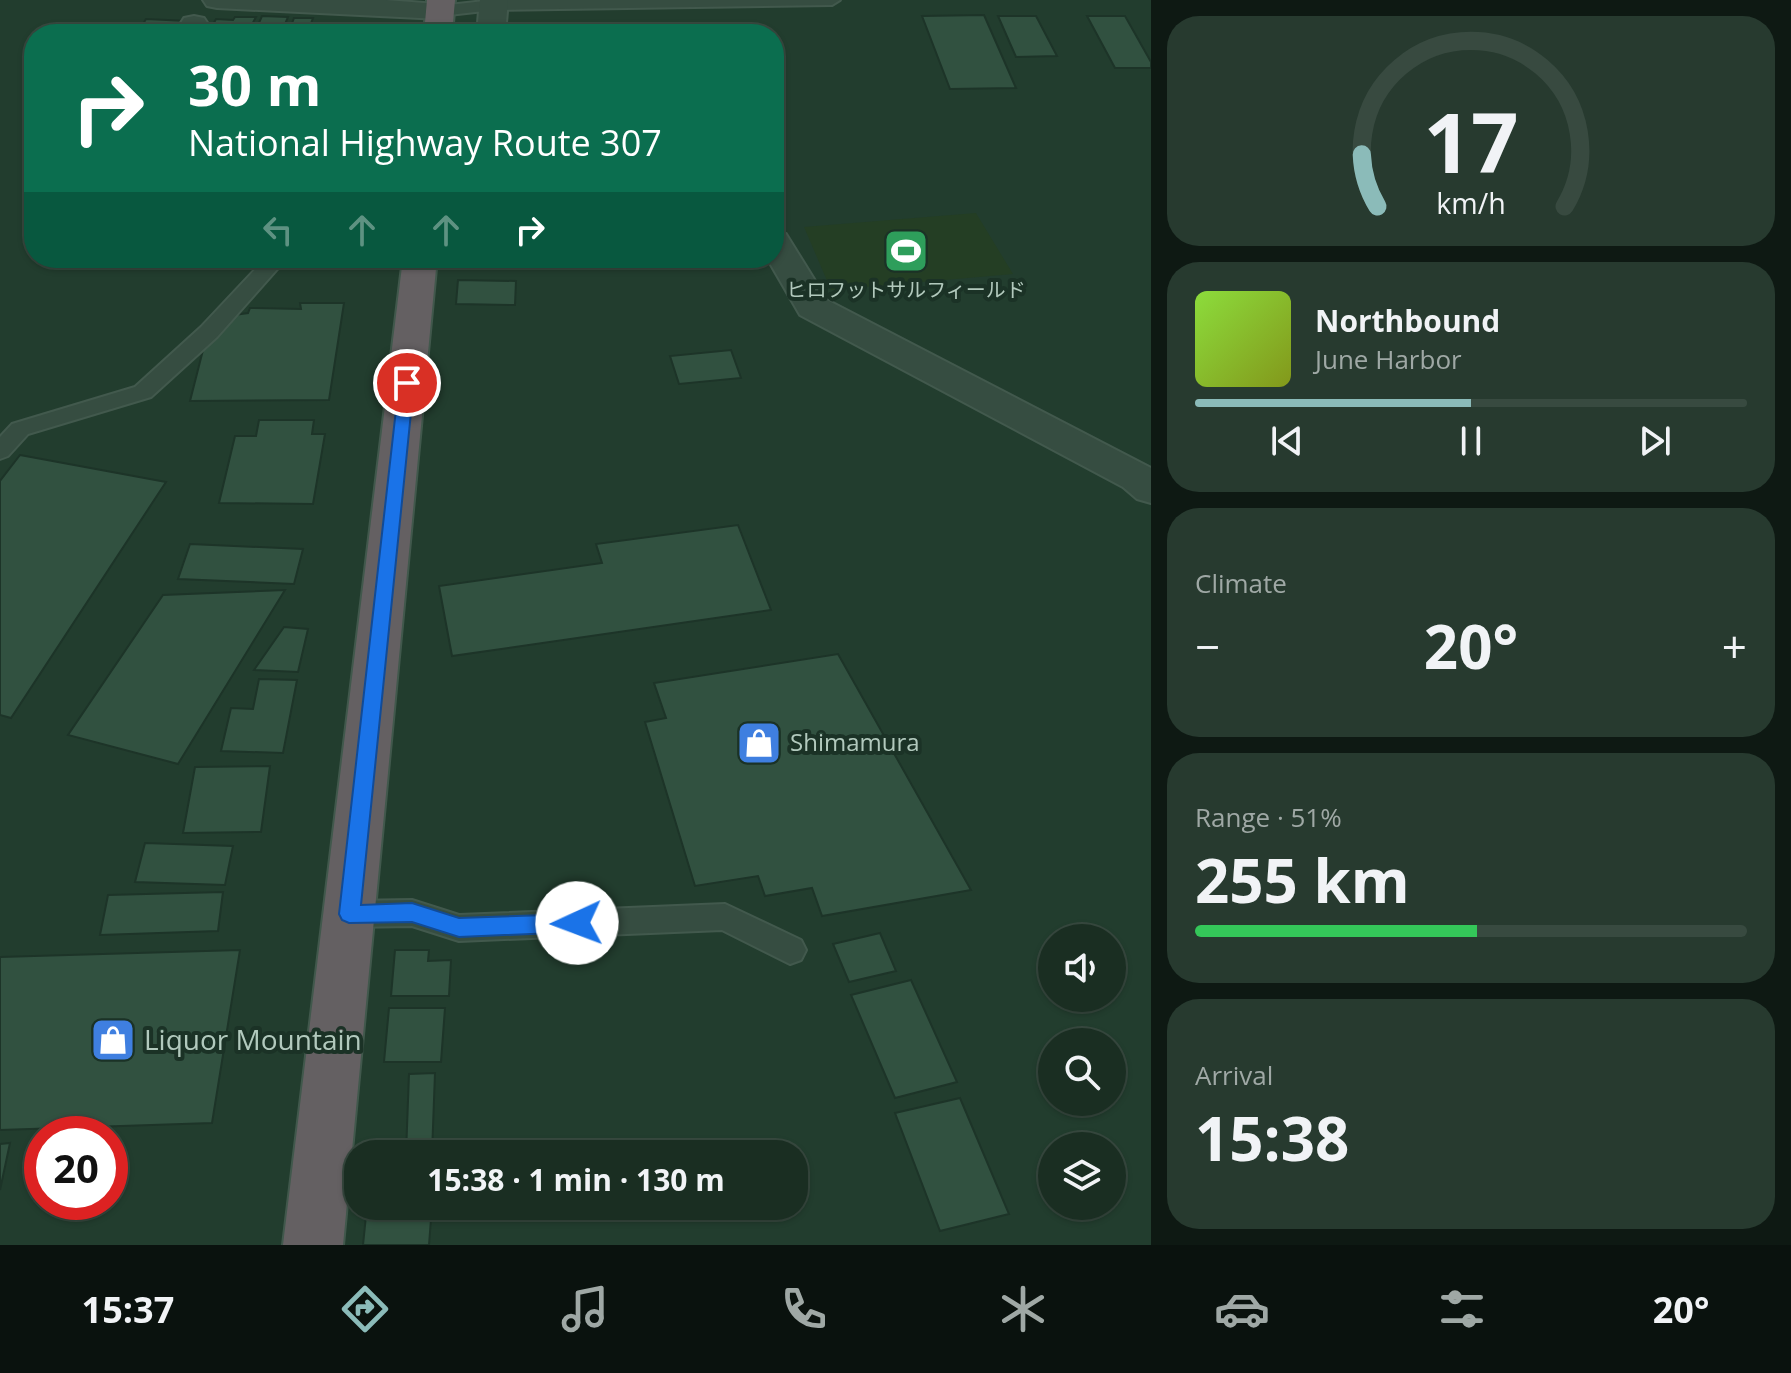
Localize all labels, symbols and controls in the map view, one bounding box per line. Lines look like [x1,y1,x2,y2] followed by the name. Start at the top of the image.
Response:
[188,46,322,122] text: 30 m
[56,56,160,160] icon: right
[1423,83,1519,196] text: 17
[188,118,662,167] text: National Highway Route 307
[1436,183,1506,222] text: km/h
[256,208,300,252] icon: left
[340,208,384,252] icon: ahead
[424,208,468,252] icon: ahead
[508,208,552,252] icon: right
[882,227,930,275] sports icon: ヒロフットサルフィールド
[786,276,1026,303] place label: ヒロフットサルフィールド
[1315,300,1500,341] text: Northbound
[1315,341,1462,377] text: June Harbor
[373,349,441,417] pin
[385,361,429,405] icon: arrive
[1265,419,1309,463] icon: previous
[1449,419,1493,463] icon: pause
[1633,419,1677,463] icon: next
[1195,565,1287,601] text: Climate
[1424,605,1518,687] text: 20°
[1195,616,1220,676] text: −
[1722,616,1747,676] text: +
[735,719,783,767] shop icon: Shimamura
[790,725,920,758] place label: Shimamura
[1195,799,1342,835] text: Range · 51%
[1195,839,1410,921] text: 255 km
[535,881,619,965] position arrow
[1038,924,1126,1220] map controls
[1038,924,1126,1012] button: sound
[89,1016,137,1064] shop icon: Liquor Mountain
[144,1020,362,1058] place label: Liquor Mountain
[1038,1028,1126,1116] button: search
[1195,1057,1273,1093] text: Arrival
[1195,1097,1349,1179] text: 15:38
[24,1116,128,1220] speed limit sign: 20
[1038,1132,1126,1220] button: layers
[427,1159,725,1200] text: 15:38 · 1 min · 130 m
[337,1281,393,1337] icon: directions
[557,1281,613,1337] icon: music
[776,1281,832,1337] icon: phone
[995,1281,1051,1337] icon: climate
[1214,1281,1270,1337] icon: car
[1434,1281,1490,1337] icon: filters
[82,1285,174,1334] text: 15:37
[1653,1285,1709,1334] text: 20°

